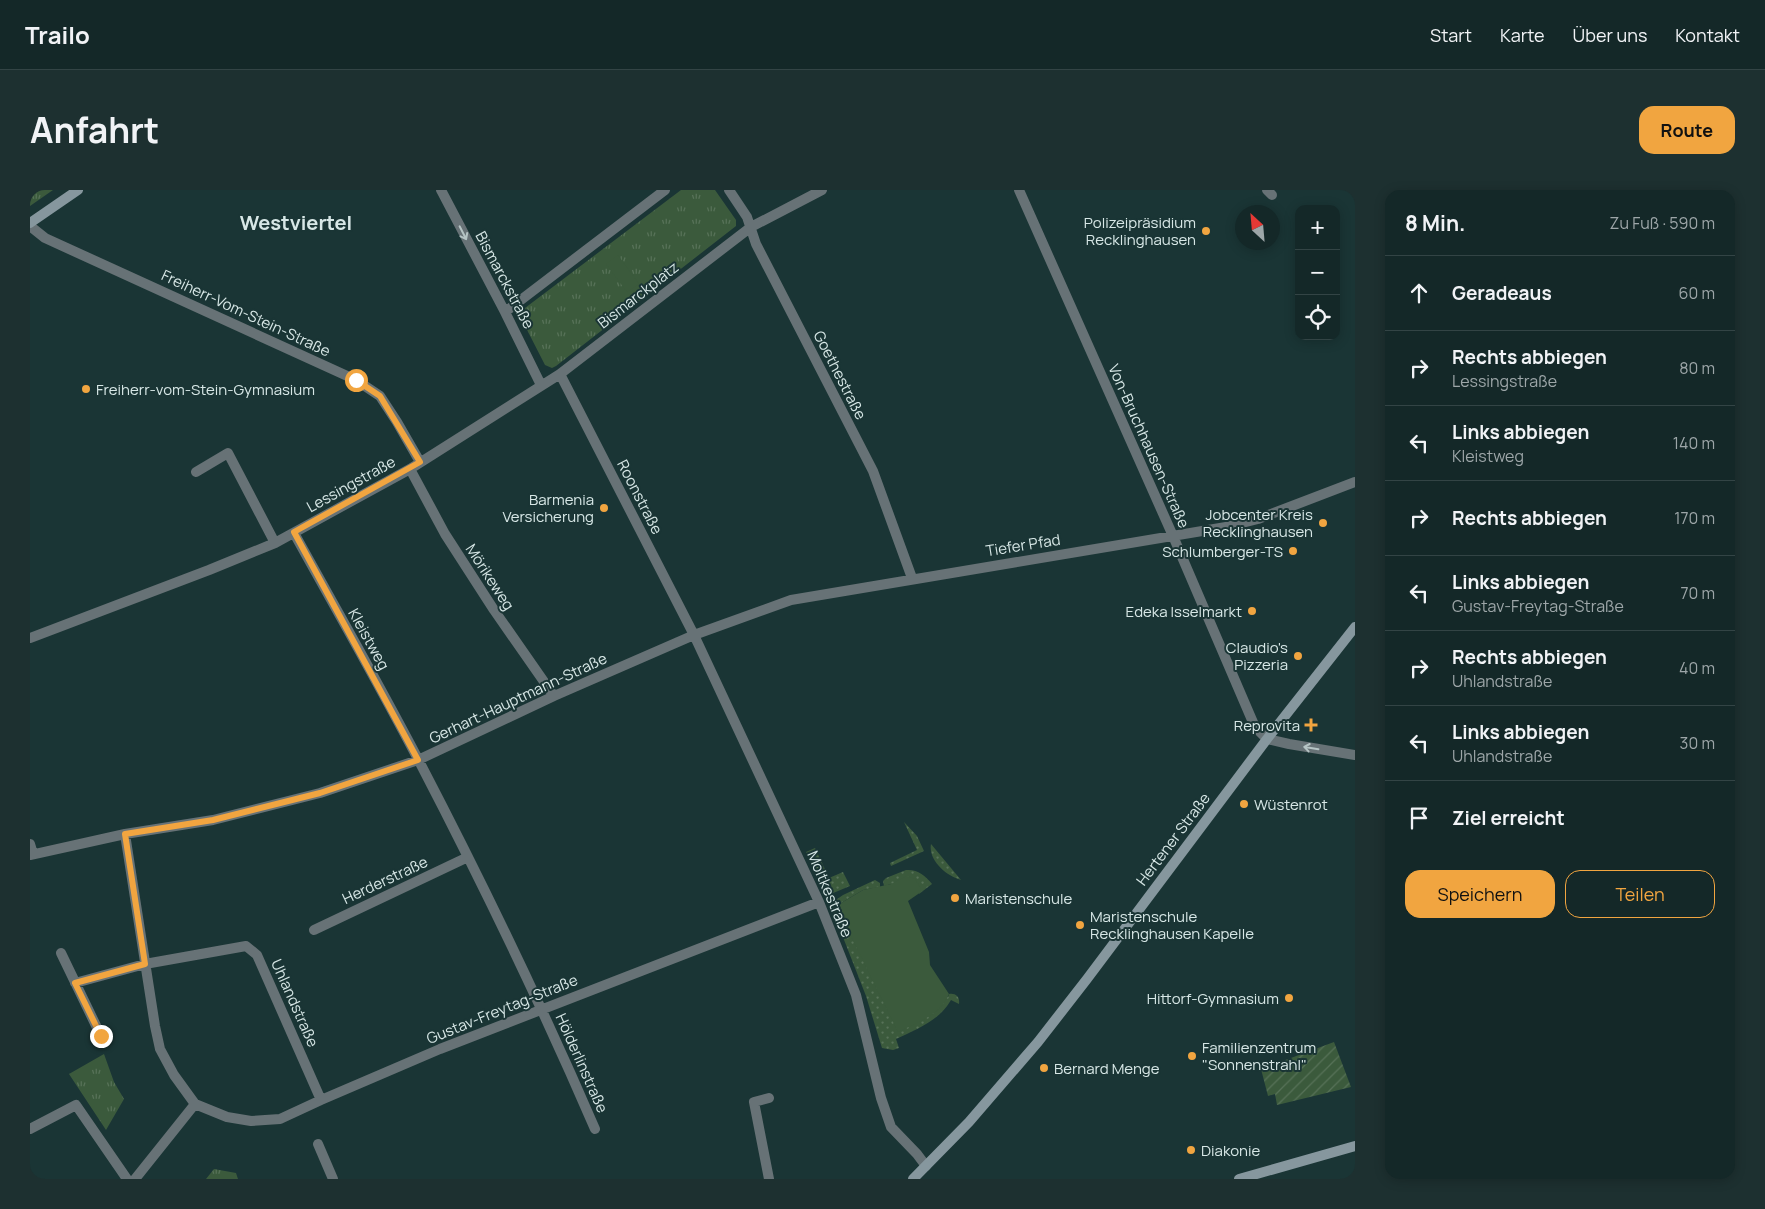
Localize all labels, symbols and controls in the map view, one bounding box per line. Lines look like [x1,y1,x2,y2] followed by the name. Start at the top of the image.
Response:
[25,18,90,51] text: Trailo
[1430,23,1472,47] text: Start
[1500,23,1545,47] text: Karte
[1573,23,1647,47] text: Über uns
[1675,23,1740,47] text: Kontakt
[30,106,159,154] text: Anfahrt
[1639,106,1735,154] button: Route
[1235,205,1280,250] north arrow
[1295,205,1340,340] map controls
[1295,205,1340,250] button: +
[240,209,352,236] district label: Westviertel
[1405,209,1465,237] text: 8 Min.
[1084,212,1196,250] place label: Polizeipräsidium Recklinghausen
[1610,212,1715,234] text: Zu Fuß · 590 m
[1200,225,1212,237] marker: Polizeipräsidium Recklinghausen
[458,226,468,241] one-way arrow
[470,228,540,333] street label: Bismarckstraße
[1295,250,1340,295] button: −
[593,257,683,333] street label: Bismarckplatz
[158,265,334,362] street label: Freiherr-Vom-Stein-Straße
[1405,279,1433,307] icon: ahead
[1452,280,1552,306] text: Geradeaus
[1679,282,1715,304] text: 60 m
[1295,295,1340,340] button: locate
[809,327,871,423] street label: Goethestraße
[1452,344,1607,370] text: Rechts abbiegen
[1405,354,1433,382] icon: right
[1679,357,1715,379] text: 80 m
[1103,361,1195,531] street label: Von-Bruchhausen-Straße
[345,369,368,392] route start
[1452,370,1557,392] text: Lessingstraße
[96,379,315,400] place label: Freiherr-vom-Stein-Gymnasium
[80,383,92,395] marker: Freiherr-vom-Stein-Gymnasium
[1452,419,1589,445] text: Links abbiegen
[1405,429,1433,457] icon: left
[1673,432,1715,454] text: 140 m
[1452,445,1524,467] text: Kleistweg
[303,451,399,517] street label: Lessingstraße
[612,456,668,538] street label: Roonstraße
[503,489,594,527] place label: Barmenia Versicherung
[598,502,610,514] marker: Barmenia Versicherung
[1203,504,1313,542] place label: Jobcenter Kreis Recklinghausen
[1405,504,1433,532] icon: right
[1452,505,1607,531] text: Rechts abbiegen
[1674,507,1715,529] text: 170 m
[1317,517,1329,529] marker: Jobcenter Kreis Recklinghausen
[984,529,1062,561] street label: Tiefer Pfad
[461,540,519,614] street label: Mörikeweg
[1162,541,1283,562] place label: Schlumberger-TS
[1287,545,1299,557] marker: Schlumberger-TS
[1452,569,1589,595] text: Links abbiegen
[1405,579,1433,607] icon: left
[1680,582,1715,604] text: 70 m
[1452,595,1624,617] text: Gustav-Freytag-Straße
[1126,601,1242,622] place label: Edeka Isselmarkt
[343,604,395,674] street label: Kleistweg
[1246,605,1258,617] marker: Edeka Isselmarkt
[1226,637,1288,675] place label: Claudio's Pizzeria
[1452,644,1607,670] text: Rechts abbiegen
[426,647,610,748] street label: Gerhart-Hauptmann-Straße
[1292,650,1304,662] marker: Claudio's Pizzeria
[1405,654,1433,682] icon: right
[1679,657,1715,679] text: 40 m
[1452,670,1552,692] text: Uhlandstraße
[1234,715,1300,736] place label: Reprovita
[1304,718,1318,732] marker: Reprovita
[1452,719,1589,745] text: Links abbiegen
[1405,729,1433,757] icon: left
[1680,732,1715,754] text: 30 m
[1303,743,1319,753] one-way arrow
[1452,745,1552,767] text: Uhlandstraße
[1131,788,1215,890] street label: Hertener Straße
[1254,794,1328,815] place label: Wüstenrot
[1238,798,1250,810] marker: Wüstenrot
[1405,804,1433,832] icon: arrive
[1452,805,1565,831] text: Ziel erreicht
[802,847,858,941] street label: Moltkestraße
[339,851,431,909] street label: Herderstraße
[1405,870,1555,918] button: Speichern
[1565,870,1715,918] button: Teilen
[965,888,1072,909] place label: Maristenschule
[949,892,961,904] marker: Maristenschule
[1090,906,1254,944] place label: Maristenschule Recklinghausen Kapelle
[1074,919,1086,931] marker: Maristenschule Recklinghausen Kapelle
[266,956,324,1050] street label: Uhlandstraße
[423,969,581,1049] street label: Gustav-Freytag-Straße
[1147,988,1279,1009] place label: Hittorf-Gymnasium
[1283,992,1295,1004] marker: Hittorf-Gymnasium
[551,1010,613,1116] street label: Hölderlinstraße
[90,1025,113,1048] route end
[1202,1037,1316,1075] place label: Familienzentrum "Sonnenstrahl"
[1186,1050,1198,1062] marker: Familienzentrum "Sonnenstrahl"
[1054,1058,1160,1079] place label: Bernard Menge
[1038,1062,1050,1074] marker: Bernard Menge
[1201,1140,1260,1161] place label: Diakonie
[1185,1144,1197,1156] marker: Diakonie

